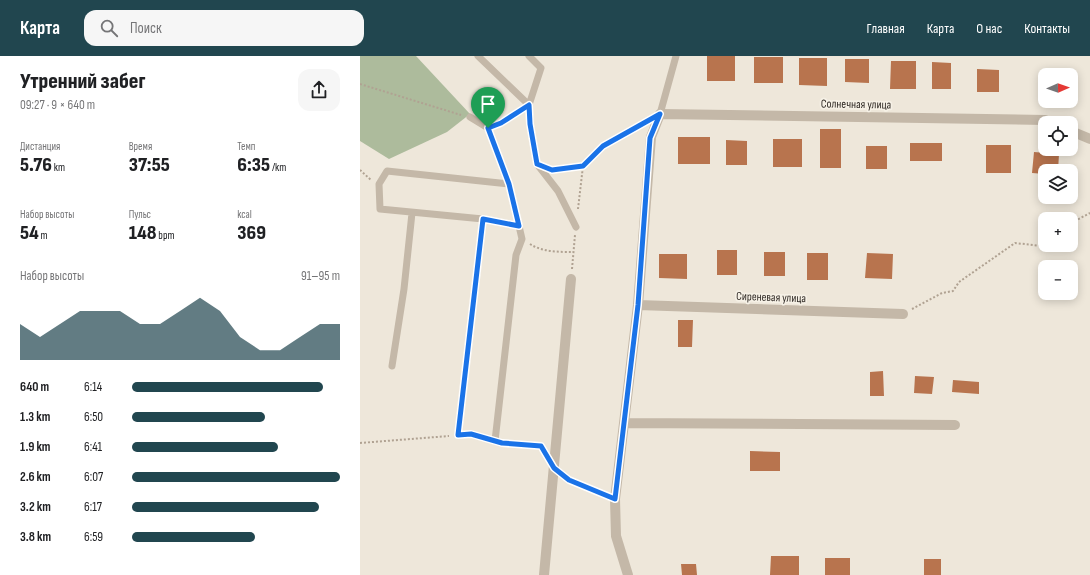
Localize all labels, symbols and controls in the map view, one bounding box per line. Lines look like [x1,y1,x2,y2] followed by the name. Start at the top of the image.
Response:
[84,10,364,46] search box
[20,17,60,40] text: Карта
[98,17,120,39] icon: search
[130,19,162,38] text: Поиск
[867,20,905,37] text: Главная
[927,20,954,37] text: Карта
[976,20,1002,37] text: О нас
[1024,20,1070,37] text: Контакты
[20,68,145,95] text: Утренний забег
[1038,68,1078,108] north arrow
[1038,68,1078,300] map controls
[298,69,340,111] button: share
[471,87,505,128] pin
[477,93,499,115] icon: arrive
[821,96,892,113] street label: Солнечная улица
[20,97,95,113] text: 09:27 · 9 × 640 m
[1038,116,1078,156] button: locate
[20,140,60,153] text: Дистанция
[129,140,152,153] text: Время
[237,140,255,153] text: Темп
[20,153,52,177] text: 5.76
[129,153,170,177] text: 37:55
[237,153,270,177] text: 6:35
[52,161,65,174] text: km
[270,161,286,174] text: /km
[1038,164,1078,204] button: layers
[20,208,74,221] text: Набор высоты
[129,208,151,221] text: Пульс
[237,208,252,221] text: kcal
[1038,212,1078,252] button: +
[20,221,39,245] text: 54
[129,221,157,245] text: 148
[237,221,266,245] text: 369
[39,229,48,242] text: m
[157,229,175,242] text: bpm
[1038,260,1078,300] button: −
[20,268,84,284] text: Набор высоты
[301,268,340,284] text: 91–95 m
[736,289,807,306] street label: Сиреневая улица
[20,379,49,395] text: 640 m
[84,379,102,395] text: 6:14
[20,409,50,425] text: 1.3 km
[84,409,103,425] text: 6:50
[20,439,51,455] text: 1.9 km
[84,439,102,455] text: 6:41
[20,469,51,485] text: 2.6 km
[84,469,103,485] text: 6:07
[20,499,51,515] text: 3.2 km
[84,499,102,515] text: 6:17
[20,529,51,545] text: 3.8 km
[84,529,103,545] text: 6:59

